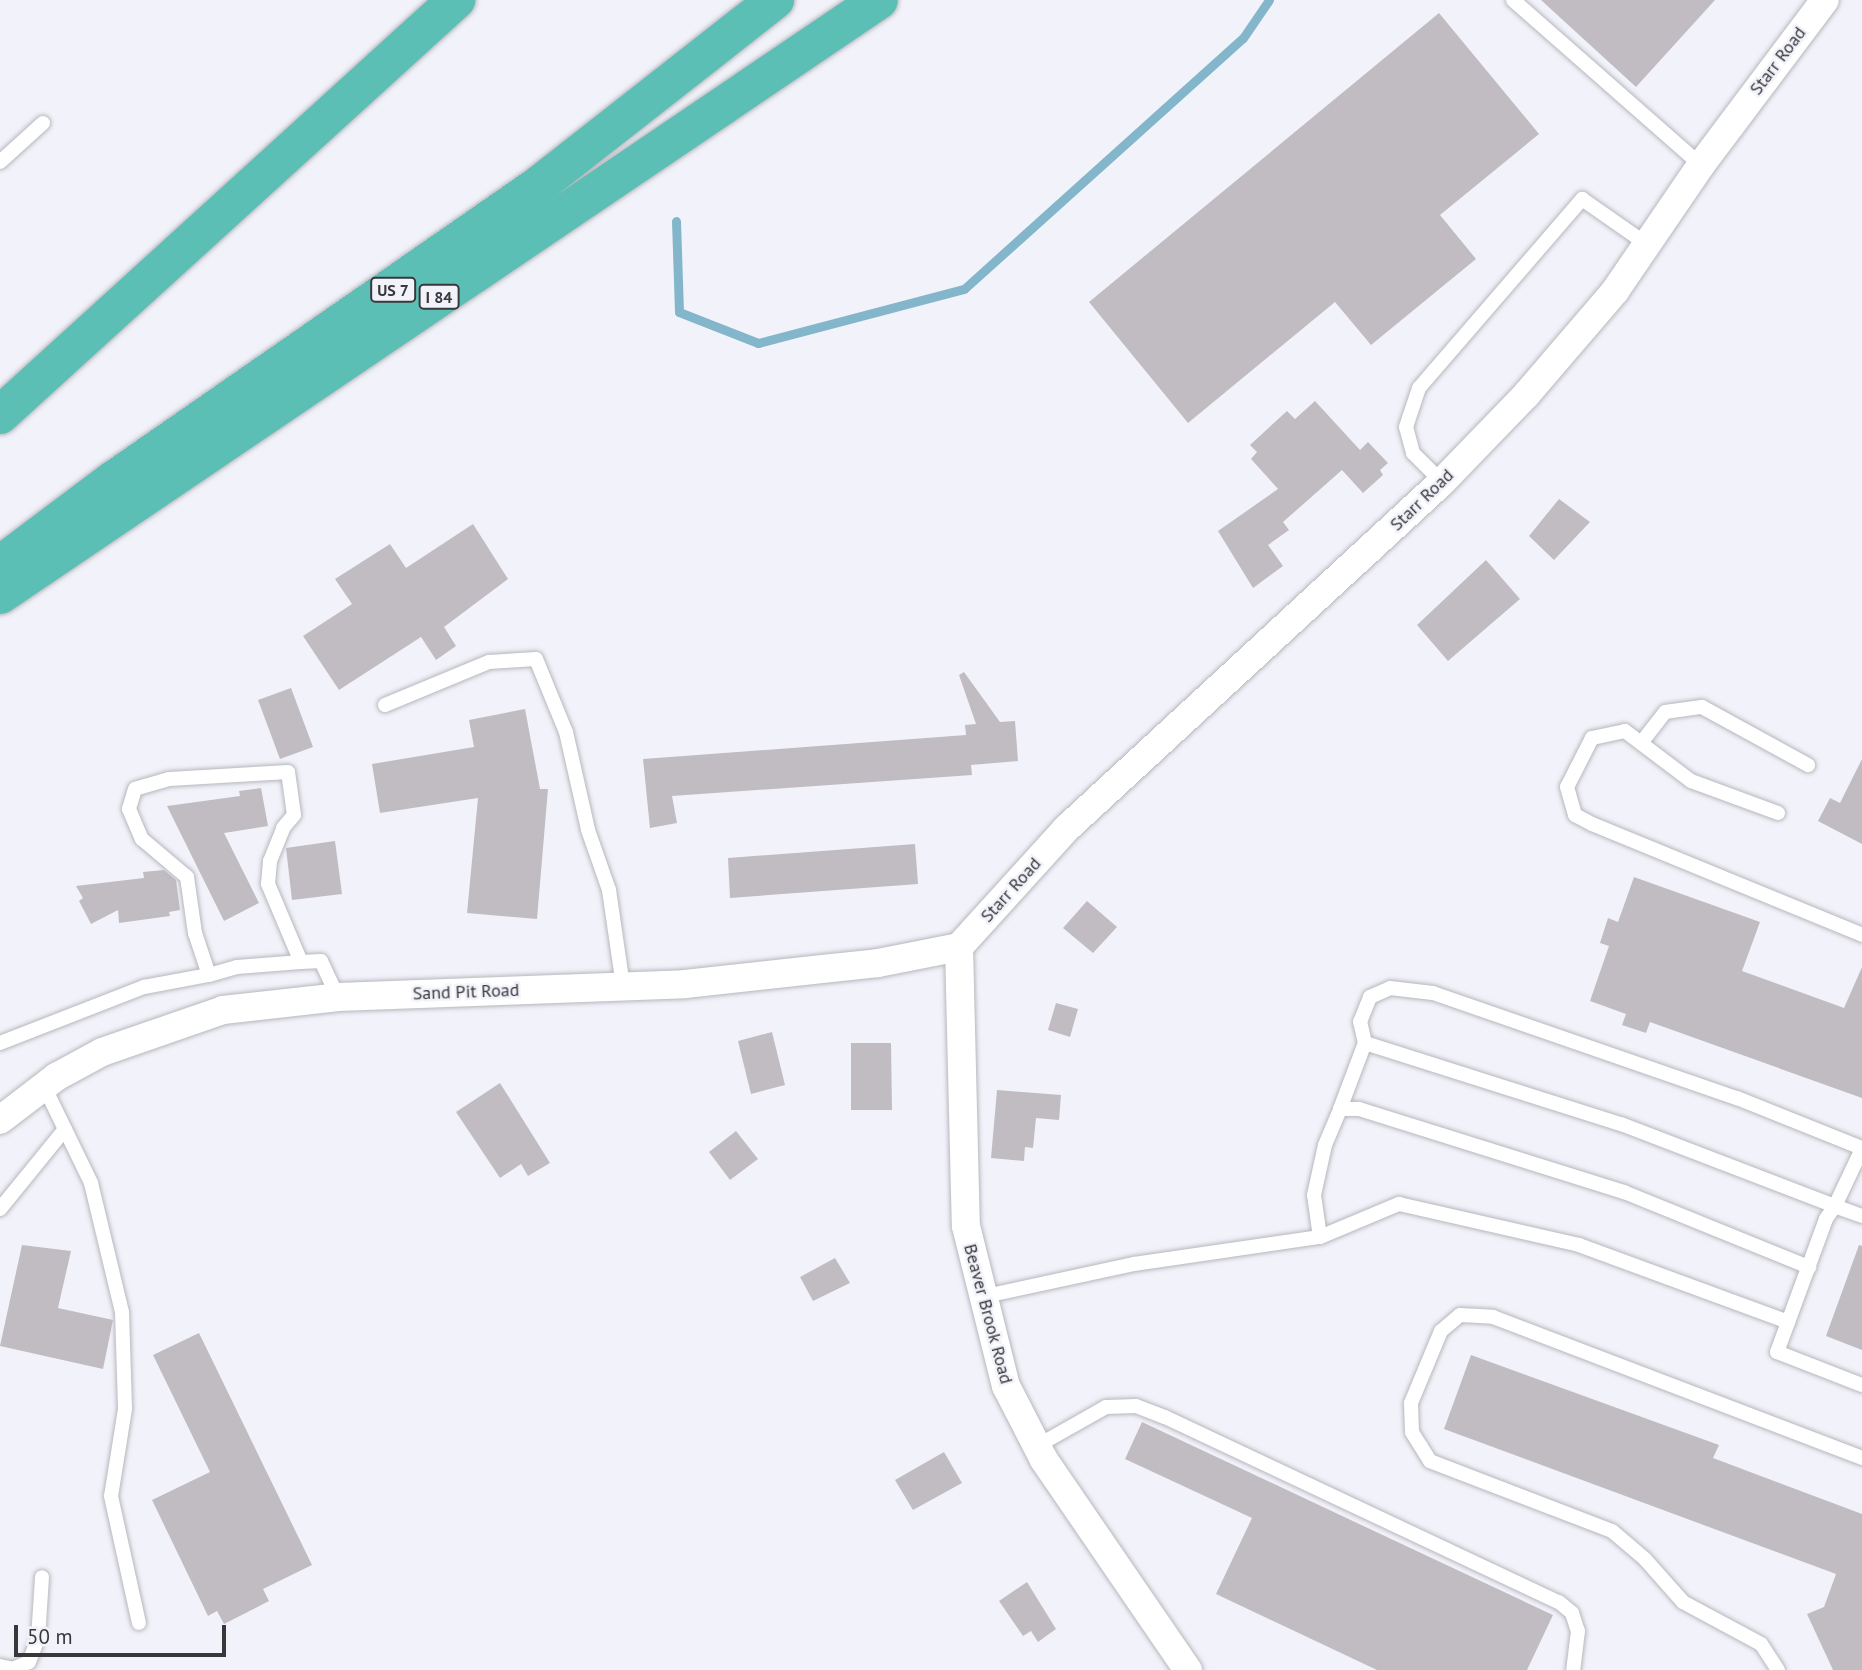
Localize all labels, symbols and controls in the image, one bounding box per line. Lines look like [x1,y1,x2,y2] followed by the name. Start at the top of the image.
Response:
[1745,23,1811,99] street label: Starr Road
[368,278,418,302] road number: US 7
[418,284,460,310] road number: I 84
[1386,465,1458,535] street label: Starr Road
[976,853,1046,927] street label: Starr Road
[412,979,520,1005] street label: Sand Pit Road
[959,1241,1017,1387] street label: Beaver Brook Road
[18,1610,229,1654] scale bar
[27,1623,73,1650] text: 50 m

